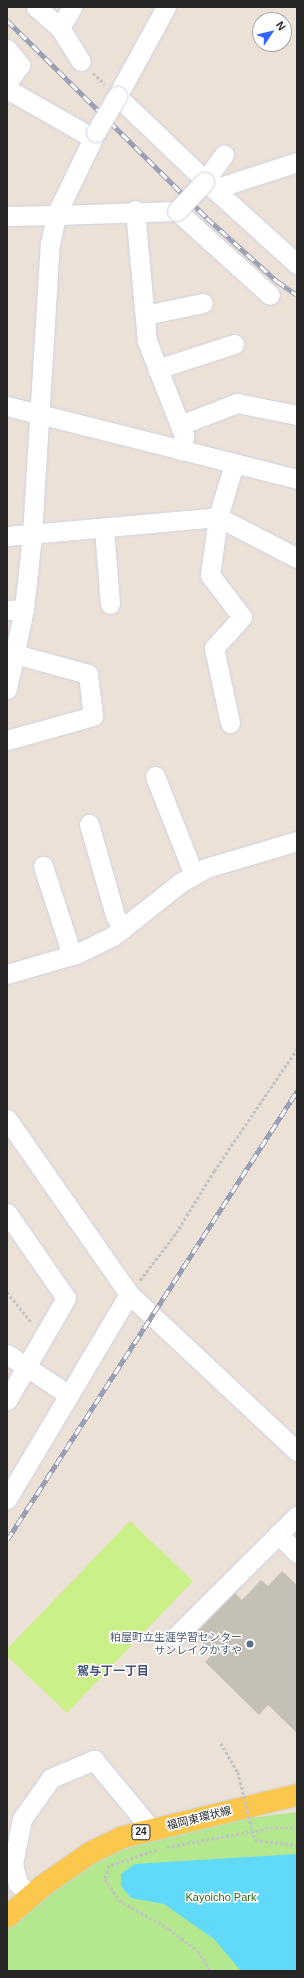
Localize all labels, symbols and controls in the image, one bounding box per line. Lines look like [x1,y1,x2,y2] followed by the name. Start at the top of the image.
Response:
[252,12,292,52] north arrow
[274,19,288,32] text: N
[110,1631,242,1657] place label: 粕屋町立生涯学習センター サンレイクかすや
[245,1639,255,1649] marker: 粕屋町立生涯学習センター サンレイクかすや
[77,1665,149,1679] district label: 駕与丁一丁目
[165,1804,233,1832] street label: 福岡東環状線
[131,1824,151,1840] road number: 24
[186,1890,256,1904] park label: Kayoicho Park

